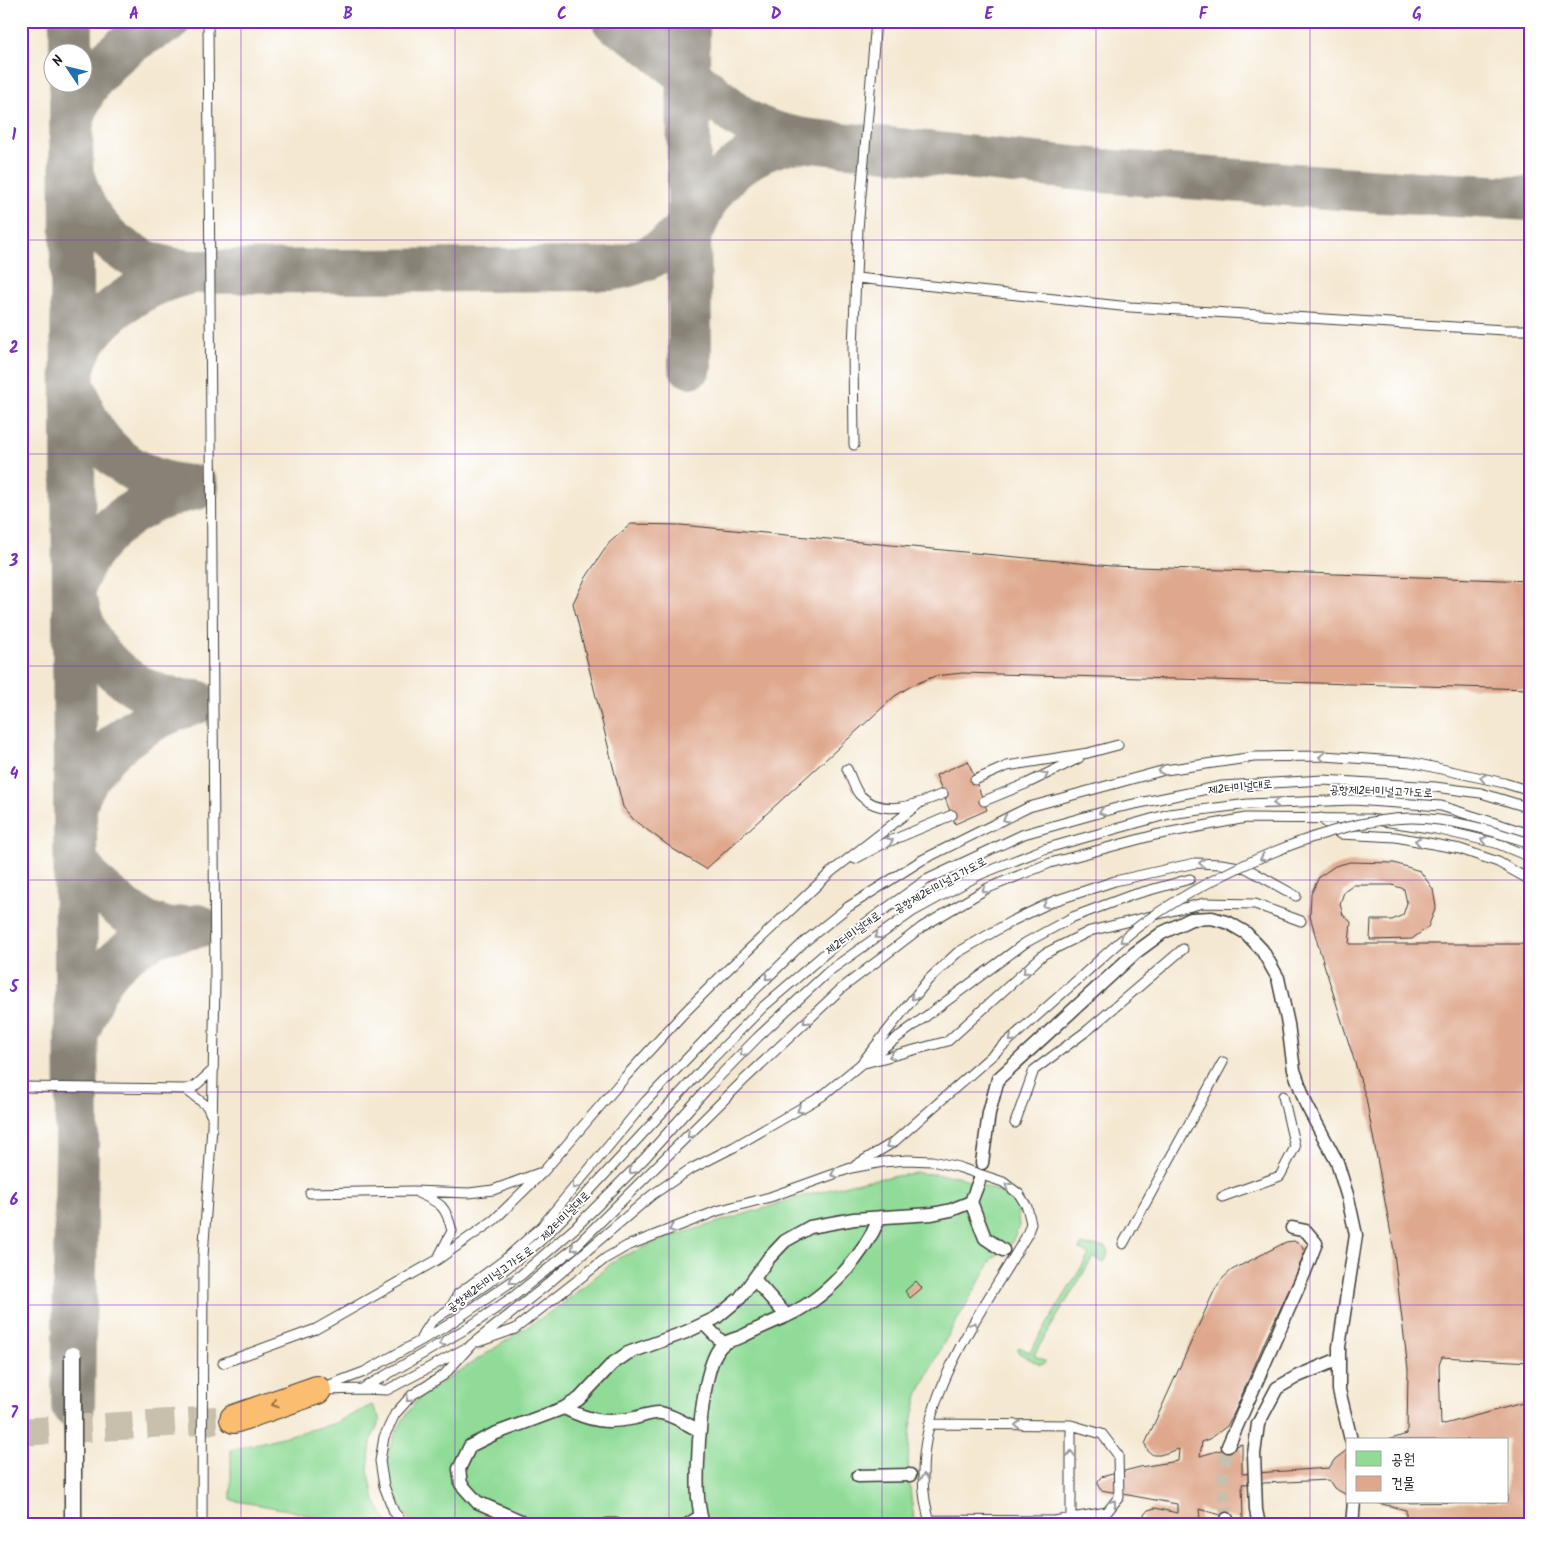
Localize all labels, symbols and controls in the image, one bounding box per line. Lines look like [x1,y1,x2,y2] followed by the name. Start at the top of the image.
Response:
[129,2,139,27] text: A
[343,2,353,27] text: B
[557,2,567,27] text: C
[771,2,782,27] text: D
[985,2,995,27] text: E
[1199,2,1209,27] text: F
[1412,2,1422,27] text: G
[42,42,92,92] north arrow
[47,51,70,71] text: N
[12,123,17,148] text: 1
[9,336,19,361] text: 2
[9,549,19,574] text: 3
[1318,751,1326,762] one-way arrow
[10,762,19,787] text: 4
[1156,765,1165,776] one-way arrow
[1040,770,1049,781] one-way arrow
[1478,773,1487,784] one-way arrow
[1207,775,1273,800] street label: 제2터미널대로
[1329,780,1433,803] street label: 공항제2터미널고가도로
[1271,797,1279,808] one-way arrow
[1098,807,1106,817] one-way arrow
[1002,813,1011,823] one-way arrow
[1480,835,1489,846] one-way arrow
[885,837,893,847] one-way arrow
[1414,837,1423,847] one-way arrow
[1259,851,1268,862] one-way arrow
[890,852,990,919] street label: 공항제2터미널고가도로
[1198,858,1206,869] one-way arrow
[981,884,990,894] one-way arrow
[1042,899,1051,910] one-way arrow
[821,907,885,960] street label: 제2터미널대로
[874,930,884,939] one-way arrow
[1120,934,1129,942] one-way arrow
[1022,965,1031,974] one-way arrow
[765,971,774,980] one-way arrow
[9,975,20,1000] text: 5
[912,991,920,1000] one-way arrow
[803,1015,812,1024] one-way arrow
[1008,1033,1017,1042] one-way arrow
[740,1047,749,1056] one-way arrow
[888,1050,896,1060] one-way arrow
[796,1103,805,1113] one-way arrow
[686,1129,695,1138] one-way arrow
[885,1139,895,1148] one-way arrow
[629,1165,638,1174] one-way arrow
[830,1168,839,1178] one-way arrow
[572,1180,581,1189] one-way arrow
[1004,1183,1014,1192] one-way arrow
[536,1187,595,1246] street label: 제2터미널대로
[10,1188,19,1213] text: 6
[668,1223,677,1233] one-way arrow
[443,1241,538,1318] street label: 공항제2터미널고가도로
[570,1243,579,1252] one-way arrow
[509,1275,518,1284] one-way arrow
[967,1321,977,1330] one-way arrow
[438,1337,447,1347] one-way arrow
[406,1394,415,1403] one-way arrow
[272,1398,280,1408] one-way arrow
[10,1401,18,1426] text: 7
[1013,1420,1021,1430] one-way arrow
[1346,1438,1508,1504] legend
[1391,1448,1415,1472] text: 공원
[1066,1450,1076,1458] one-way arrow
[919,1472,930,1480] one-way arrow
[1391,1472,1415,1496] text: 건물
[1108,1500,1116,1509] one-way arrow

